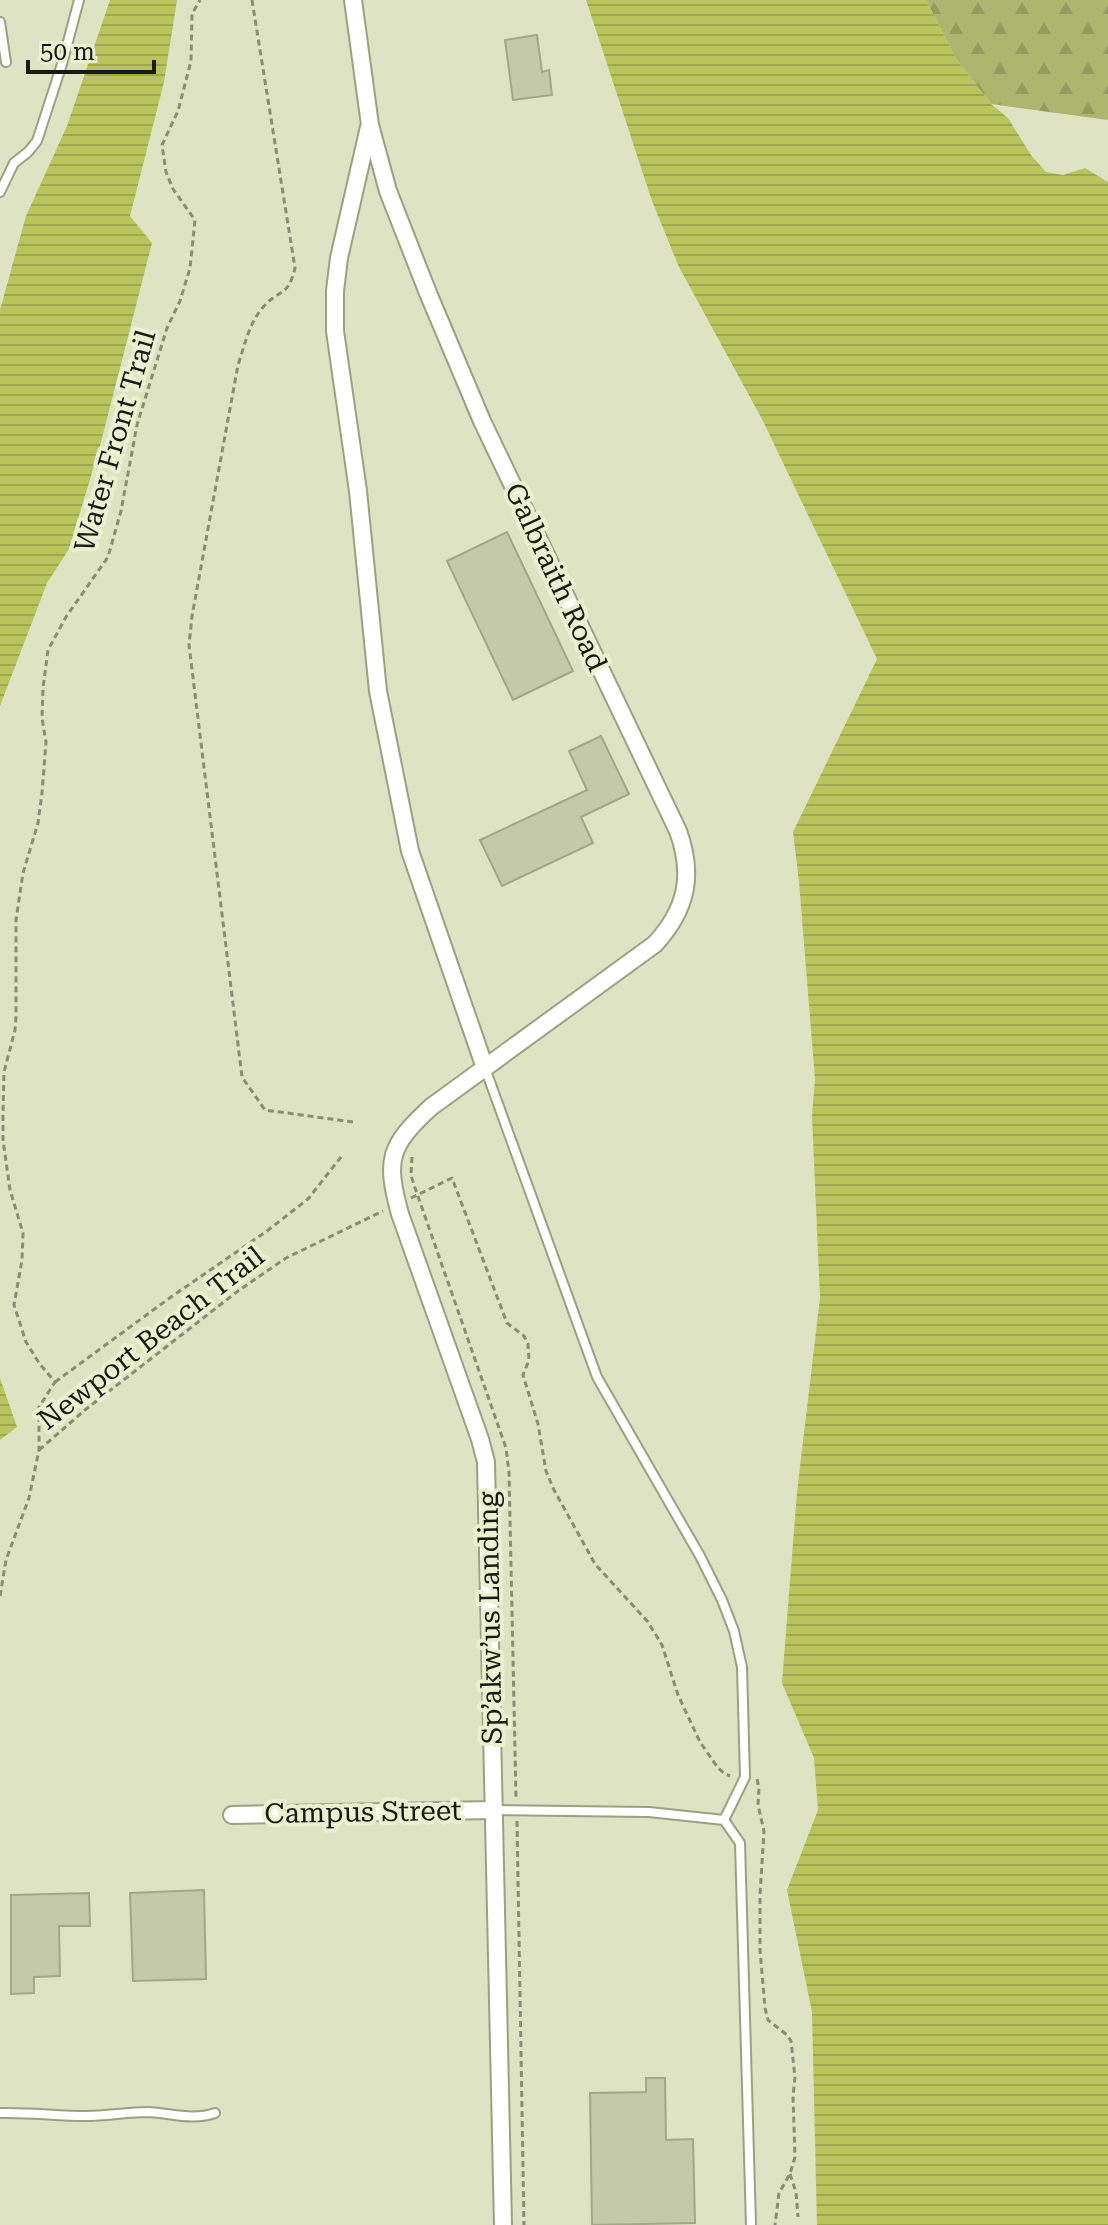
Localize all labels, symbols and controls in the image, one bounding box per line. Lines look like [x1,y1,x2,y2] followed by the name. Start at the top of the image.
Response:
[28,24,154,74] scale bar
[40,38,95,66] text: 50 m
[68,326,163,556] street label: Water Front Trail
[498,478,614,676] street label: Galbraith Road
[31,1239,271,1437] street label: Newport Beach Trail
[471,1491,509,1745] street label: Sp’akw’us Landing
[264,1794,462,1830] street label: Campus Street

